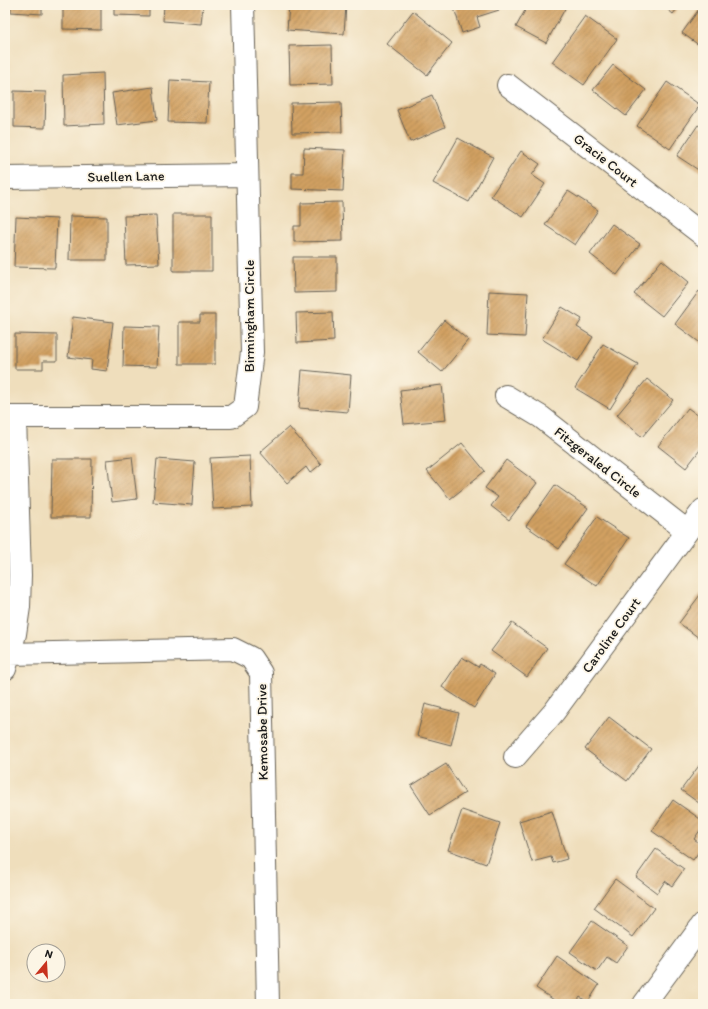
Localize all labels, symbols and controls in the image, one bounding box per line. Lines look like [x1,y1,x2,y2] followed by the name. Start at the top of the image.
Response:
[570,130,641,191] street label: Gracie Court
[87,167,165,186] street label: Suellen Lane
[241,259,258,372] street label: Birmingham Circle
[551,423,645,502] street label: Fitzgeraled Circle
[578,594,644,676] street label: Caroline Court
[253,683,272,780] street label: Kemosabe Drive
[26,943,66,983] north arrow
[43,947,54,961] text: N

